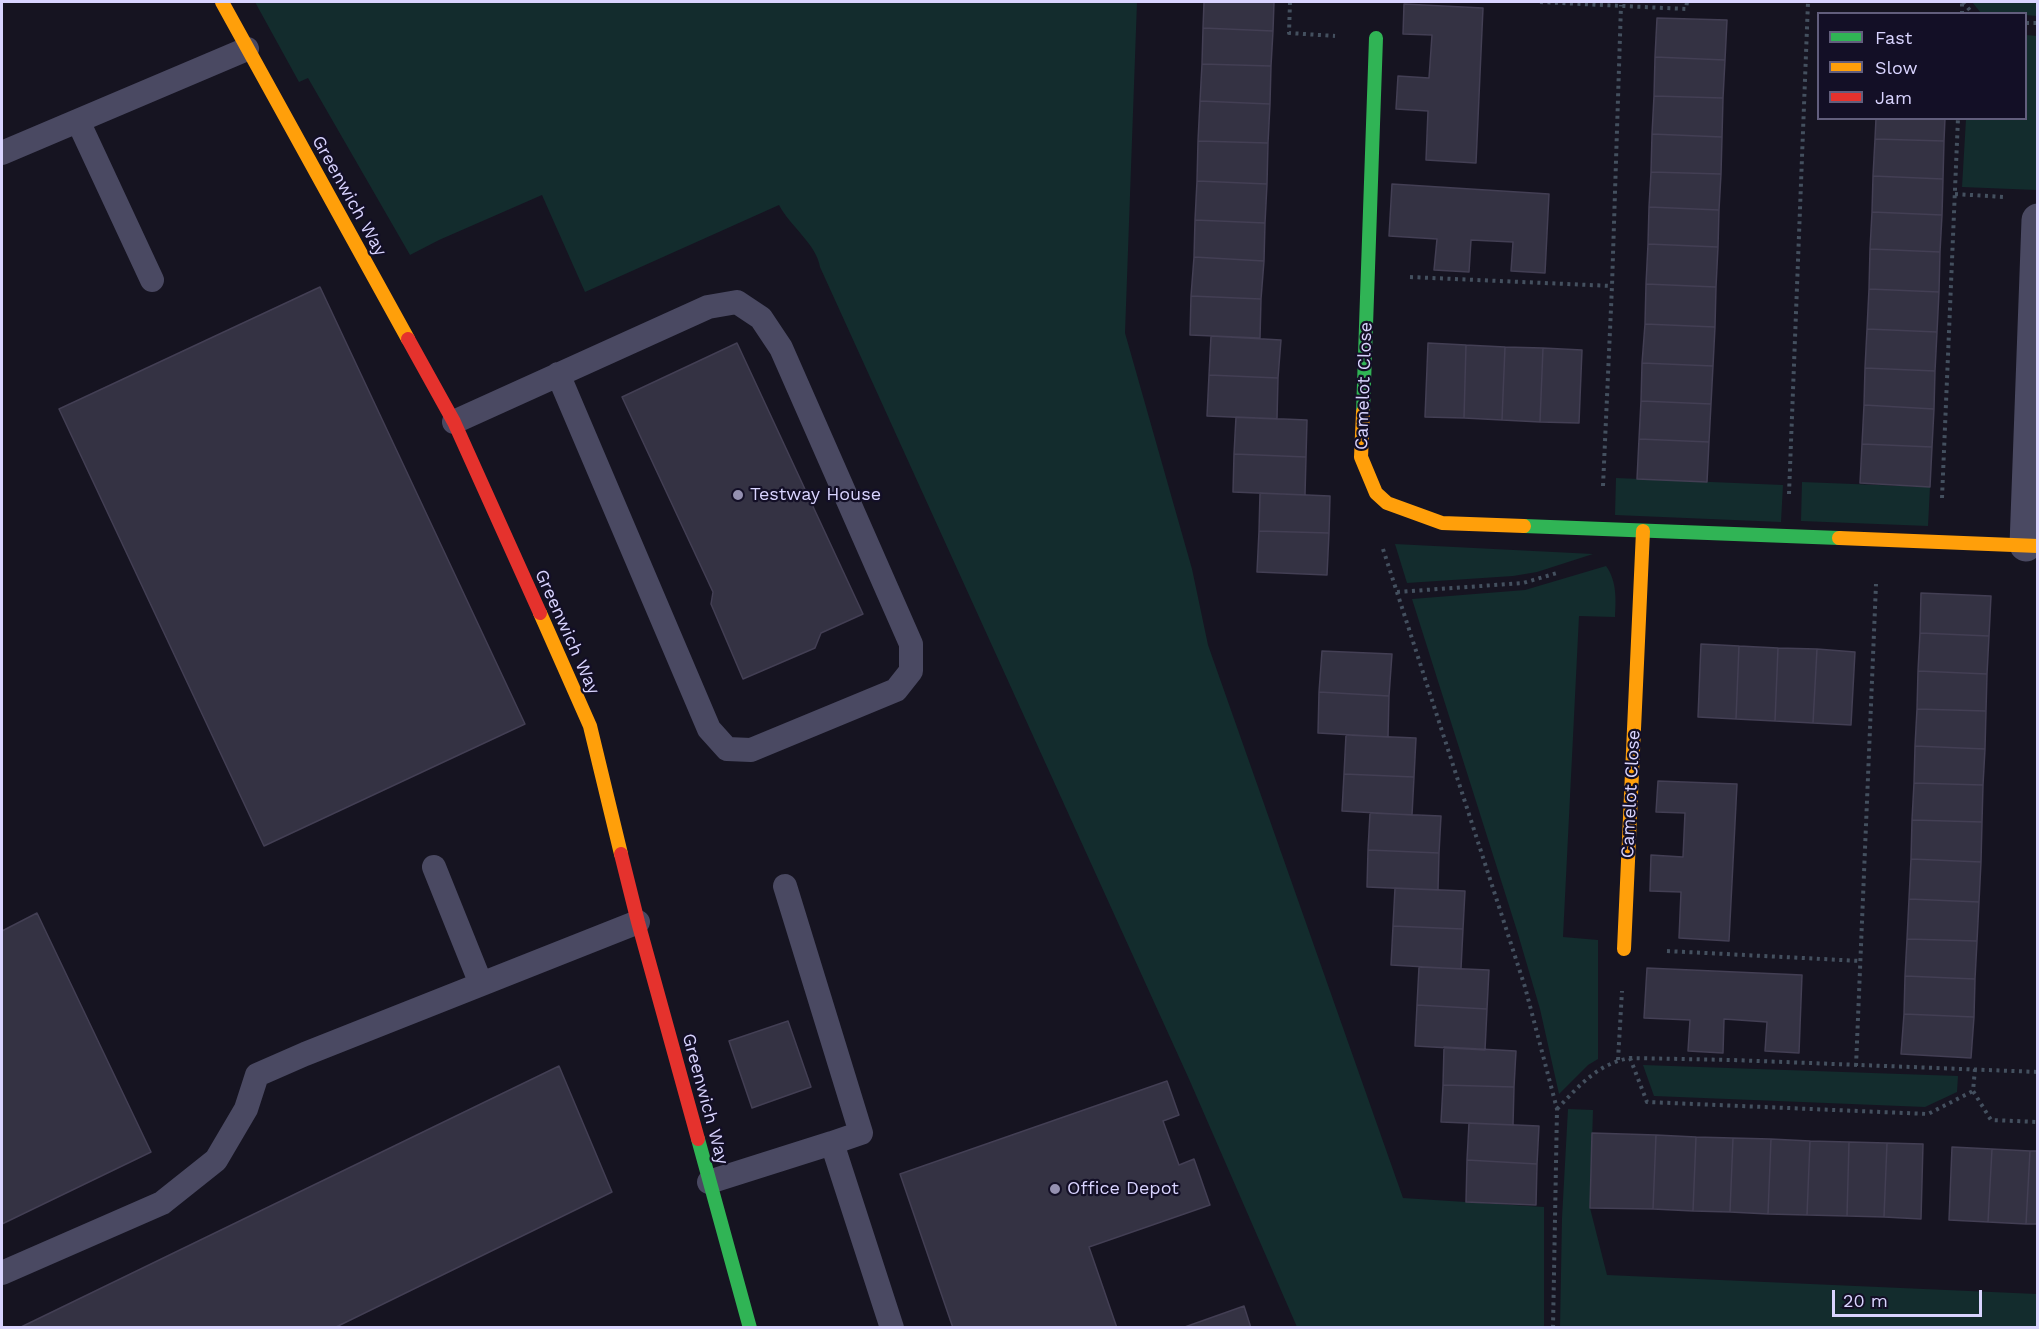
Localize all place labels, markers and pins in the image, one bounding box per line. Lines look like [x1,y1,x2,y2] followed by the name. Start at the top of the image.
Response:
[750,484,881,506] place label: Testway House
[731,488,745,502] marker: Testway House
[1067,1178,1179,1200] place label: Office Depot
[1048,1182,1062,1196] marker: Office Depot

